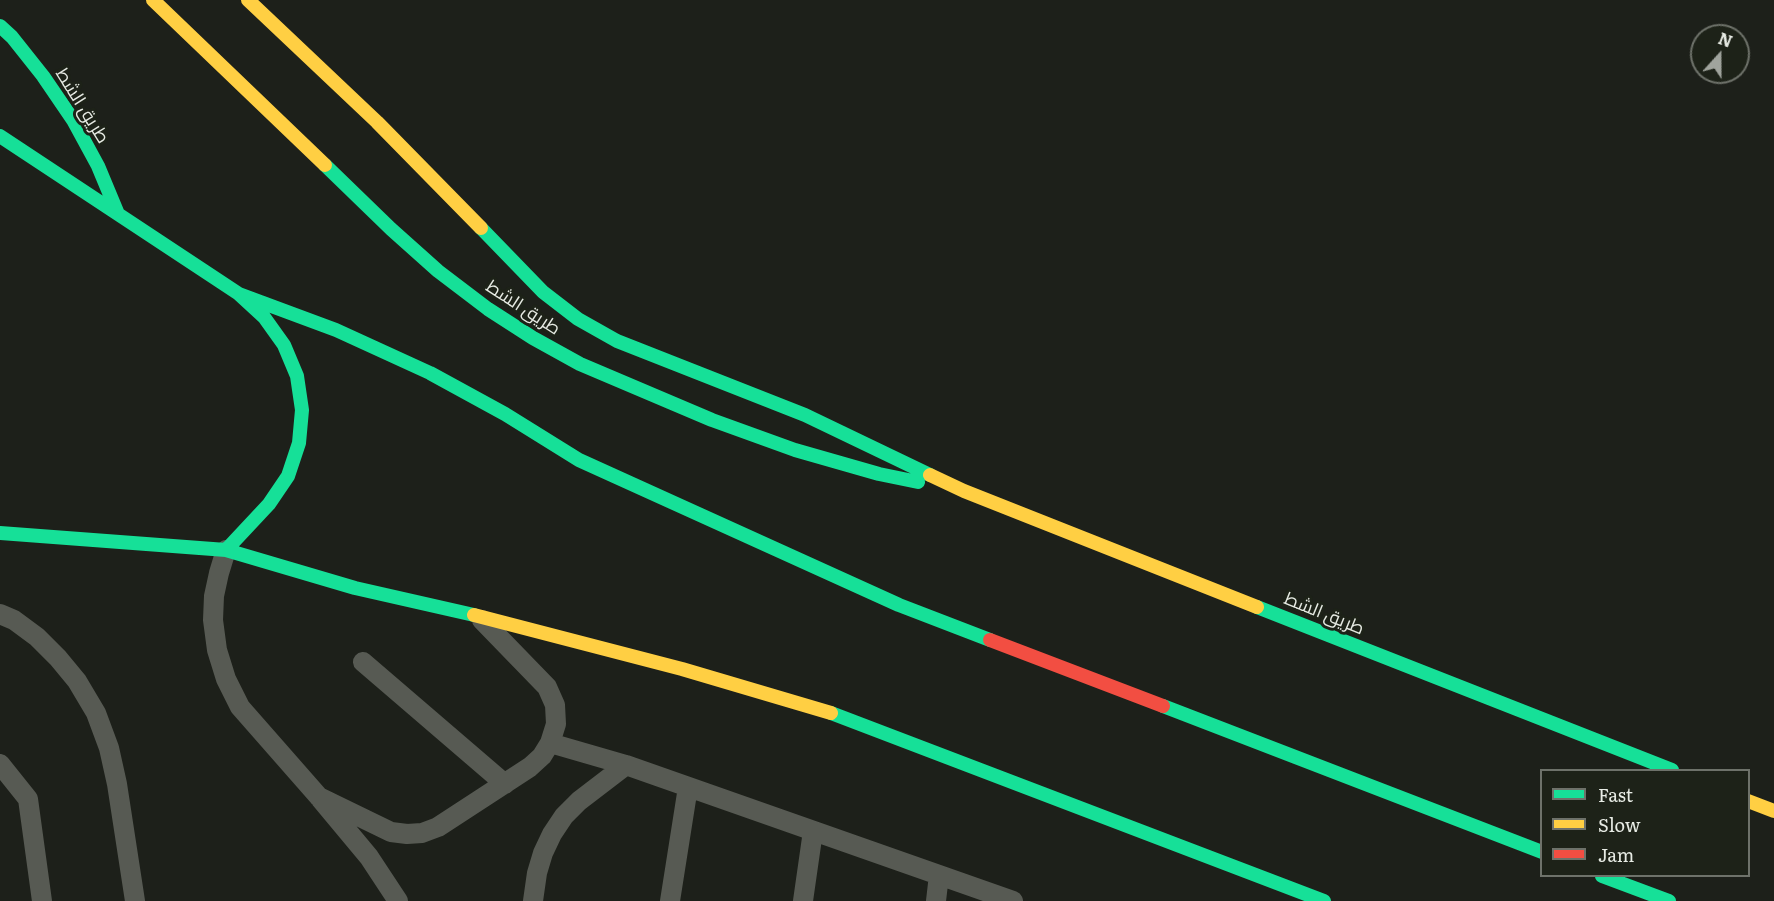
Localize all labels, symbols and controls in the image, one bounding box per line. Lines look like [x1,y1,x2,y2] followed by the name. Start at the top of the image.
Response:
[1690,24,1750,84] north arrow
[1715,25,1736,53] text: N
[50,65,114,147] street label: طريق الشط
[482,276,564,340] street label: طريق الشط
[1281,588,1367,640] street label: طريق الشط
[1540,769,1750,877] legend
[1598,781,1633,808] text: Fast
[1598,811,1640,838] text: Slow
[1598,841,1634,868] text: Jam

